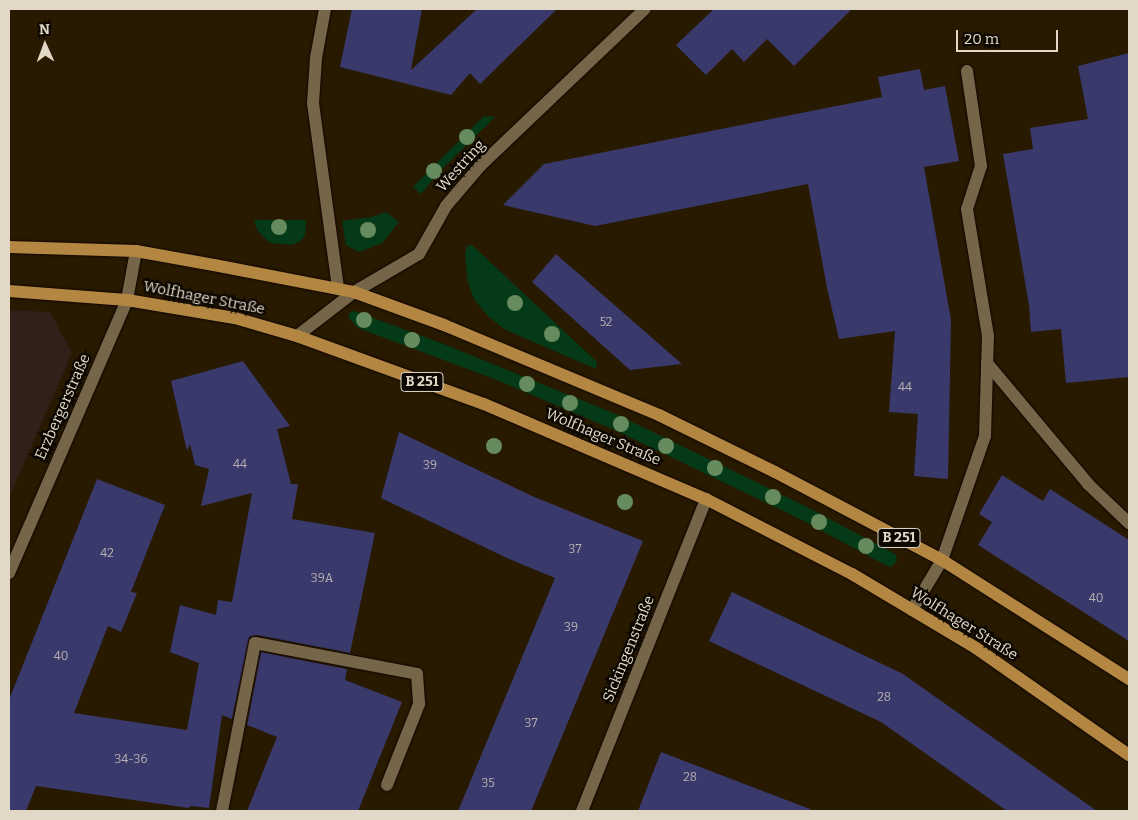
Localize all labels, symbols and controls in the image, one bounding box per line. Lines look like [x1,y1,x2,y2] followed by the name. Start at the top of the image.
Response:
[20,20,70,70] north arrow
[958,20,1060,52] scale bar
[39,21,50,38] text: N
[964,30,999,48] text: 20 m
[433,136,489,196] street label: Westring
[142,277,266,319] street label: Wolfhager Straße
[600,316,612,330] house number: 52
[32,351,94,463] street label: Erzbergerstraße
[400,371,444,394] road number: B 251
[898,381,912,395] house number: 44
[543,405,663,469] street label: Wolfhager Straße
[233,458,247,472] house number: 44
[423,459,437,473] house number: 39
[876,526,922,550] road number: B 251
[569,543,581,557] house number: 37
[100,547,114,561] house number: 42
[311,572,333,586] house number: 39A
[907,584,1021,664] street label: Wolfhager Straße
[1089,592,1103,606] house number: 40
[599,593,659,705] street label: Sickingenstraße
[564,621,578,635] house number: 39
[54,650,68,664] house number: 40
[877,691,891,705] house number: 28
[525,717,537,731] house number: 37
[115,753,147,767] house number: 34-36
[683,771,697,785] house number: 28
[481,777,495,791] house number: 35

